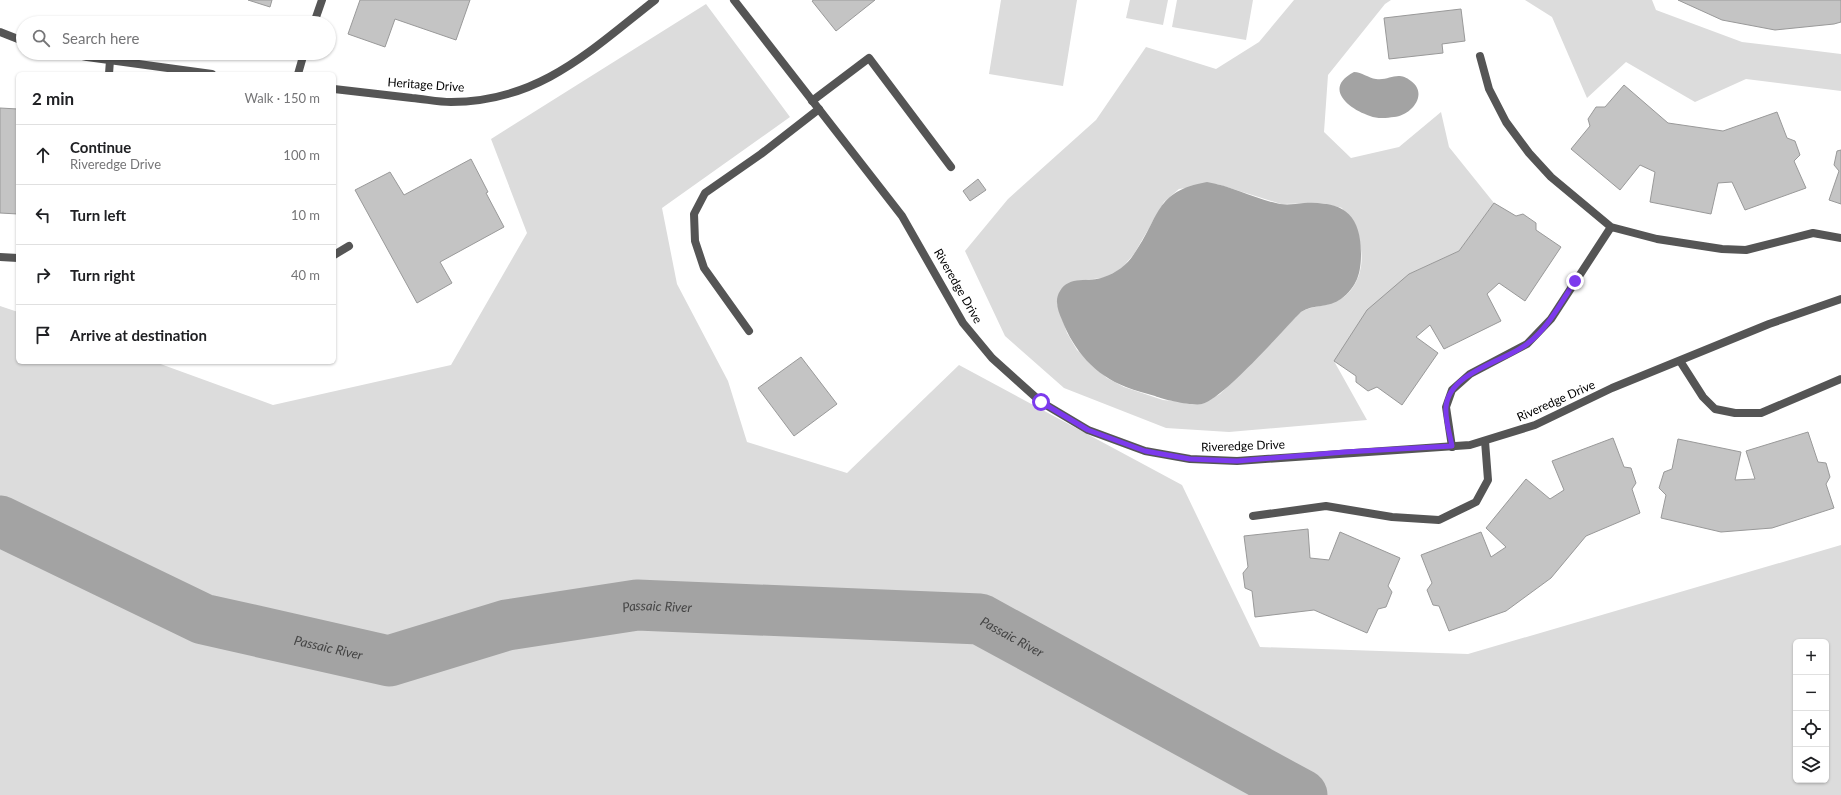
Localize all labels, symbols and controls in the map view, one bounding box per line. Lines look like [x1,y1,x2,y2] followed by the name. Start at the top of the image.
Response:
[16,16,336,60] search box
[30,27,52,49] icon: search
[62,29,139,47] text: Search here
[387,74,465,95] street label: Heritage Drive
[32,88,74,109] text: 2 min
[244,90,320,106] text: Walk · 150 m
[70,138,131,156] text: Continue
[32,144,54,166] icon: ahead
[283,147,320,163] text: 100 m
[70,156,161,172] text: Riveredge Drive
[32,204,54,226] icon: left
[70,206,126,224] text: Turn left
[291,207,320,223] text: 10 m
[931,246,986,326] street label: Riveredge Drive
[32,264,54,286] icon: right
[70,266,135,284] text: Turn right
[291,267,320,283] text: 40 m
[1566,272,1584,290] route end
[32,324,54,346] icon: arrive
[70,326,207,344] text: Arrive at destination
[1514,377,1597,424] street label: Riveredge Drive
[1032,393,1050,411] route start
[1201,437,1285,454] street label: Riveredge Drive
[621,597,693,615] water label: Passaic River
[978,613,1047,661] water label: Passaic River
[293,632,365,663] water label: Passaic River
[1793,639,1829,783] map controls
[1793,639,1829,675] button: +
[1793,675,1829,711] button: −
[1793,711,1829,747] button: locate
[1793,747,1829,783] button: layers

